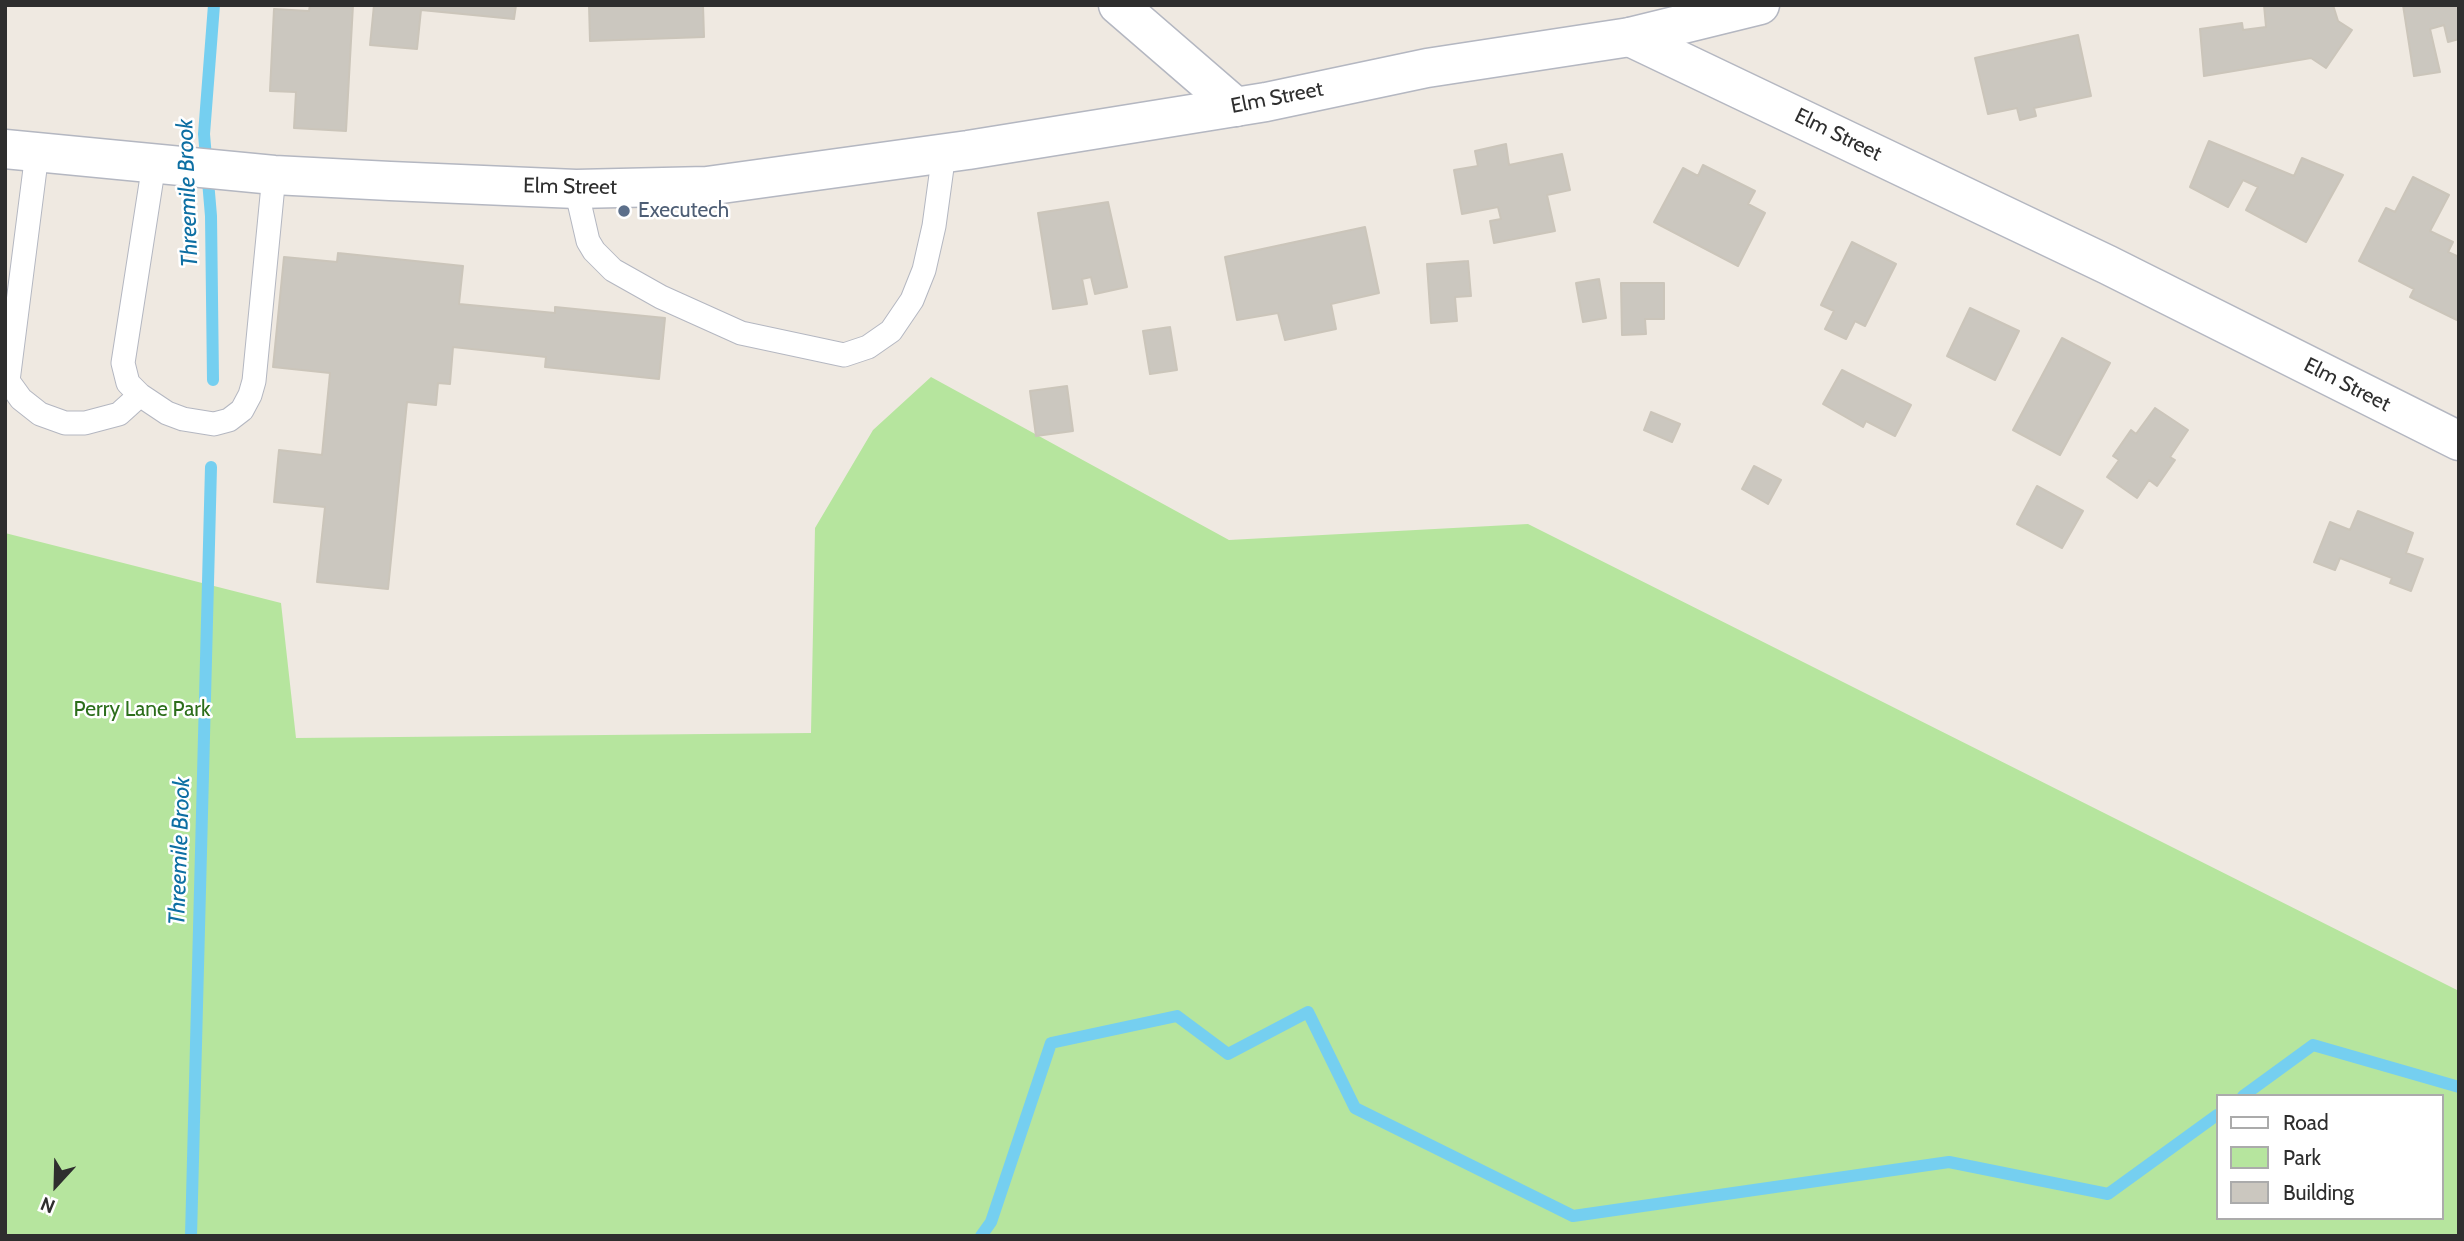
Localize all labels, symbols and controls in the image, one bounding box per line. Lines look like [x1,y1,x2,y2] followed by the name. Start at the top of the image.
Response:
[1229,77,1325,119] street label: Elm Street
[1790,103,1886,167] street label: Elm Street
[172,118,204,268] water label: Threemile Brook
[523,174,617,200] street label: Elm Street
[638,198,729,224] place label: Executech
[616,203,632,219] marker: Executech
[2300,353,2394,417] street label: Elm Street
[74,697,210,723] park label: Perry Lane Park
[164,776,196,926] water label: Threemile Brook
[2216,1094,2443,1220] legend
[2283,1110,2329,1135] text: Road
[2283,1145,2321,1170] text: Park
[21,1150,91,1220] north arrow
[2283,1180,2354,1205] text: Building
[37,1192,58,1218] text: N

